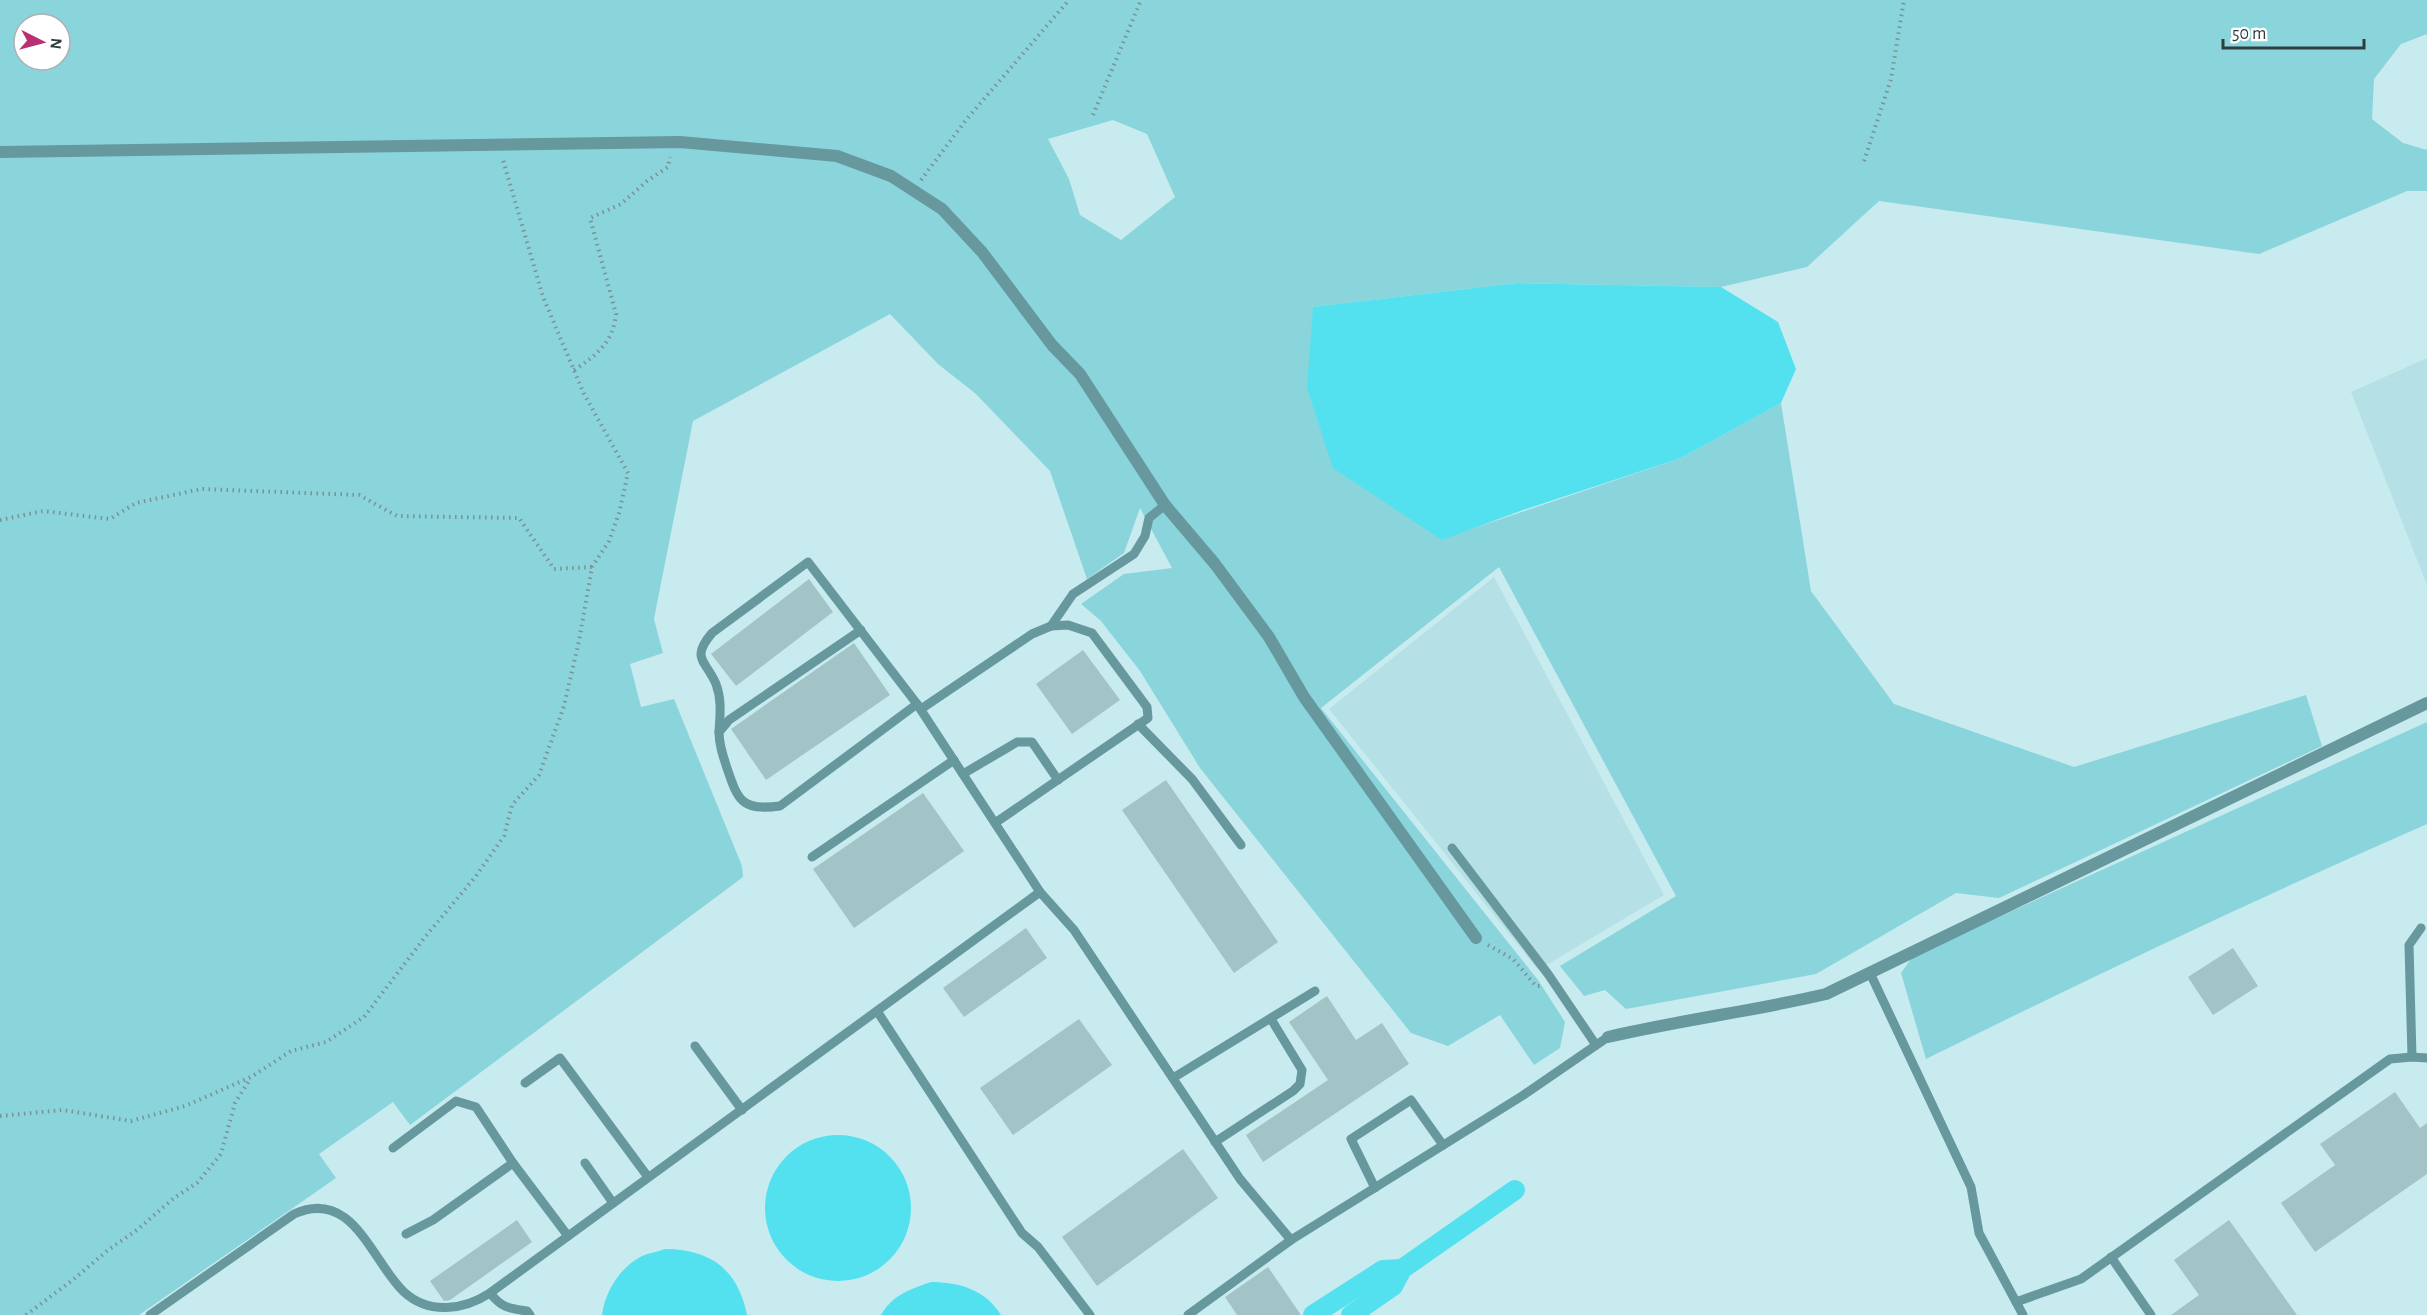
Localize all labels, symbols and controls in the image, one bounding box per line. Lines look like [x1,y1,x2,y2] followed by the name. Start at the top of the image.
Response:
[12,12,72,72] north arrow
[2223,12,2364,50] scale bar
[2232,25,2266,43] text: 50 m
[47,37,64,50] text: N

